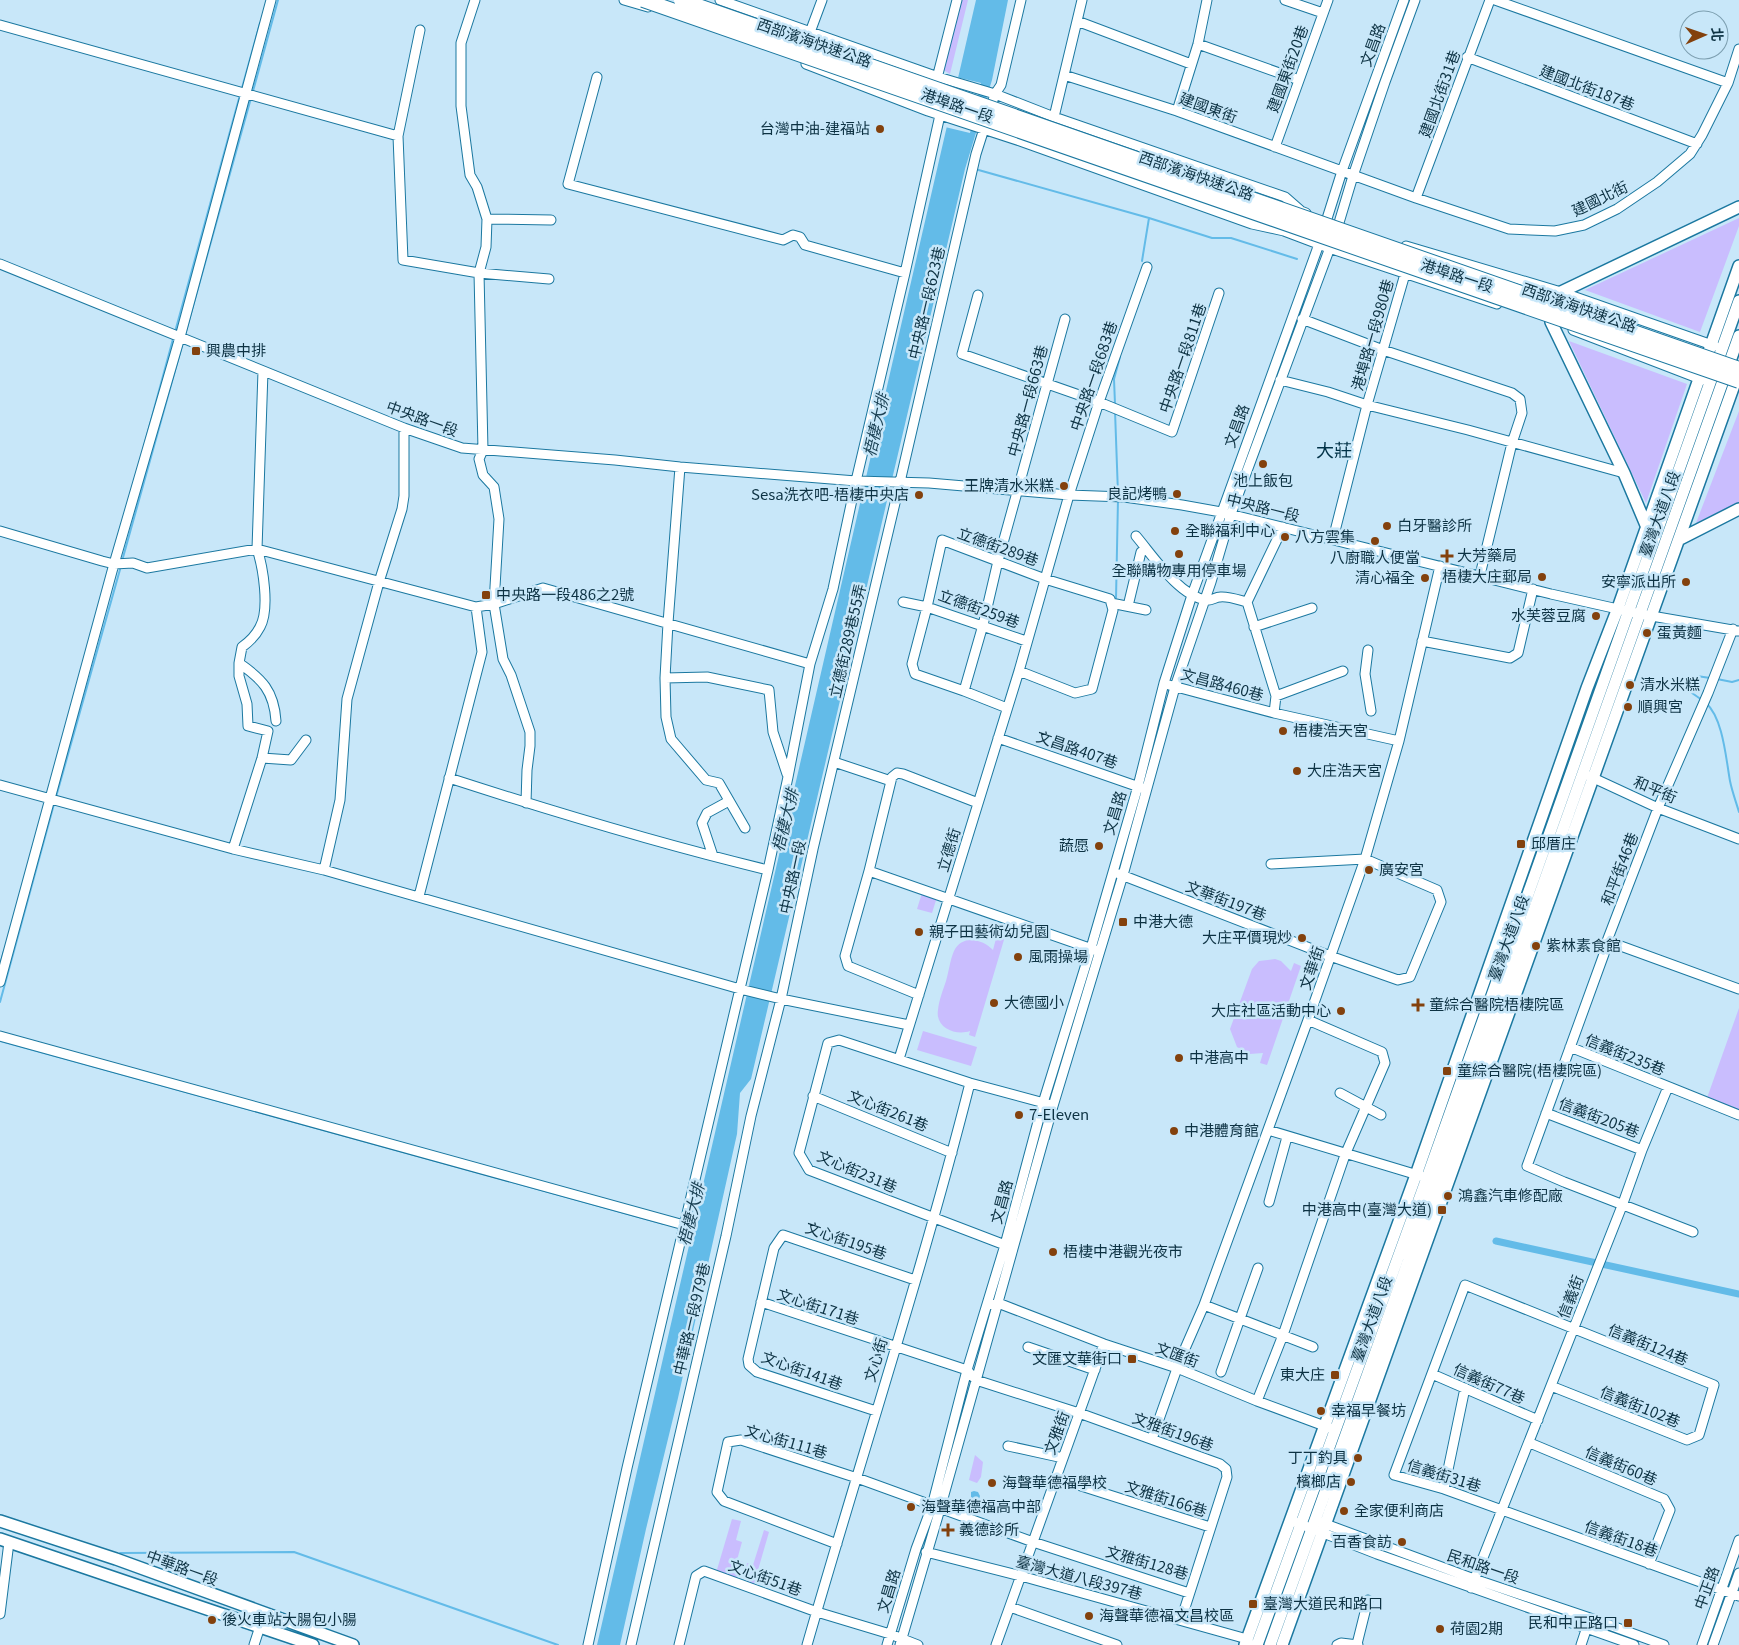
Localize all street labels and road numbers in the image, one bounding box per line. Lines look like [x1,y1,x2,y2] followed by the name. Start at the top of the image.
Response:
[754,12,875,71] street label: 西部濱海快速公路
[1354,20,1389,69] street label: 文昌路
[1261,22,1312,115] street label: 建國東街20巷
[1413,47,1464,140] street label: 建國北街31巷
[1537,59,1638,114] street label: 建國北街187巷
[919,82,996,127] street label: 港埠路一段
[1177,86,1240,127] street label: 建國東街
[1136,145,1257,204] street label: 西部濱海快速公路
[1568,175,1631,220] street label: 建國北街
[902,244,949,361] street label: 中央路一段623巷
[1419,253,1496,296] street label: 港埠路一段
[1346,276,1397,393] street label: 港埠路一段980巷
[1519,277,1640,336] street label: 西部濱海快速公路
[1153,300,1210,415] street label: 中央路一段811巷
[1064,318,1121,433] street label: 中央路一段683巷
[1002,342,1052,459] street label: 中央路一段663巷
[384,395,461,440] street label: 中央路一段
[1218,401,1253,450] street label: 文昌路
[1633,468,1684,559] street label: 臺灣大道八段
[1224,487,1302,526] street label: 中央路一段
[955,521,1042,570] street label: 立德街289巷
[823,581,870,700] street label: 立德街289巷55弄
[936,583,1023,632] street label: 立德街259巷
[1179,662,1266,705] street label: 文昌路460巷
[1034,725,1121,772] street label: 文昌路407巷
[1631,770,1680,807] street label: 和平街
[1097,788,1130,837] street label: 文昌路
[931,825,964,874] street label: 立德街
[1595,829,1642,908] street label: 和平街46巷
[773,838,810,916] street label: 中央路一段
[1183,875,1270,925] street label: 文華街197巷
[1482,892,1533,983] street label: 臺灣大道八段
[1293,943,1328,992] street label: 文華街
[1582,1028,1669,1079] street label: 信義街235巷
[845,1084,932,1135] street label: 文心街261巷
[1556,1092,1643,1142] street label: 信義街205巷
[814,1144,901,1197] street label: 文心街231巷
[985,1177,1017,1226] street label: 文昌路
[803,1216,890,1263] street label: 文心街195巷
[667,1260,714,1377] street label: 中華路一段979巷
[1552,1272,1587,1321] street label: 信義街
[1345,1273,1396,1364] street label: 臺灣大道八段
[775,1282,862,1329] street label: 文心街171巷
[1605,1318,1692,1369] street label: 信義街124巷
[858,1335,891,1384] street label: 文心街
[1153,1336,1202,1371] street label: 文匯街
[759,1345,846,1394] street label: 文心街141巷
[1450,1357,1529,1408] street label: 信義街77巷
[1597,1380,1684,1431] street label: 信義街102巷
[1130,1406,1217,1455] street label: 文雅街196巷
[1038,1408,1073,1457] street label: 文雅街
[743,1419,830,1462] street label: 文心街111巷
[1582,1440,1661,1489] street label: 信義街60巷
[1405,1453,1484,1496] street label: 信義街31巷
[1123,1474,1210,1521] street label: 文雅街166巷
[1582,1515,1661,1561] street label: 信義街18巷
[1104,1540,1191,1583] street label: 文雅街128巷
[1445,1543,1522,1588] street label: 民和路一段
[144,1544,221,1589] street label: 中華路一段
[1014,1550,1145,1604] street label: 臺灣大道八段397巷
[726,1554,805,1600] street label: 文心街51巷
[1688,1563,1723,1612] street label: 中正路
[871,1566,904,1615] street label: 文昌路

